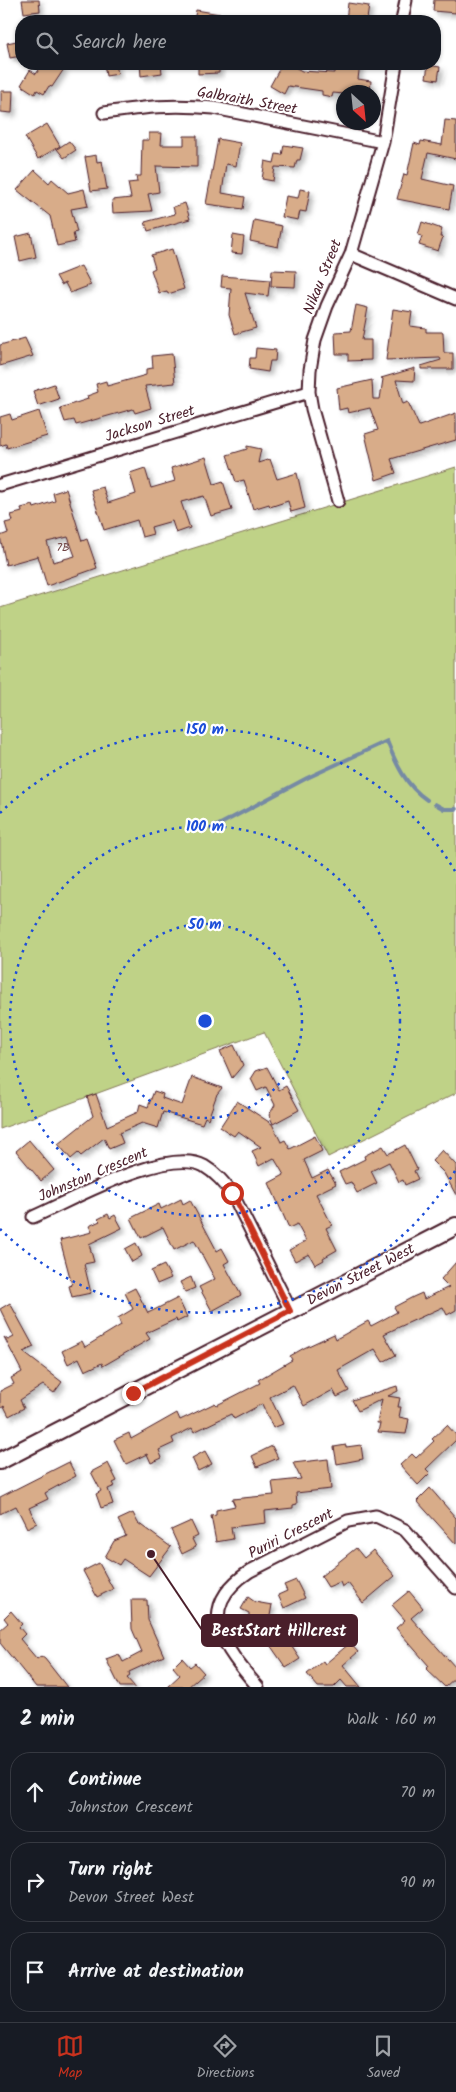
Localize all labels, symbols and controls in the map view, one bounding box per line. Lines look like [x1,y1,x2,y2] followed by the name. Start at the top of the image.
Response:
[15,15,441,70] search box
[73,28,167,58] text: Search here
[33,29,61,57] icon: search
[195,80,299,122] street label: Galbraith Street
[336,85,381,130] north arrow
[297,236,349,318] street label: Nikau Street
[102,399,198,449] street label: Jackson Street
[56,538,70,557] house number: 7B
[186,718,224,742] text: 150 m
[186,815,224,839] text: 100 m
[187,913,222,937] text: 50 m
[196,1012,214,1030] centre of rings
[34,1141,152,1209] street label: Johnston Crescent
[221,1182,244,1205] route start
[303,1237,419,1313] street label: Devon Street West
[122,1382,145,1405] route end
[244,1502,338,1566] street label: Puriri Crescent
[202,1615,357,1646] callout: BestStart Hillcrest
[211,1619,347,1644] text: BestStart Hillcrest
[20,1703,75,1736] text: 2 min
[347,1707,436,1732] text: Walk · 160 m
[68,1765,141,1795] text: Continue
[21,1778,49,1806] icon: ahead
[400,1780,435,1805] text: 70 m
[68,1795,193,1820] text: Johnston Crescent
[68,1855,153,1885] text: Turn right
[21,1868,49,1896] icon: right
[400,1870,435,1895] text: 90 m
[68,1885,194,1910] text: Devon Street West
[68,1957,244,1987] text: Arrive at destination
[21,1958,49,1986] icon: arrive
[56,2032,84,2084] tab: Map
[196,2032,254,2084] tab: Directions
[367,2032,400,2084] tab: Saved

